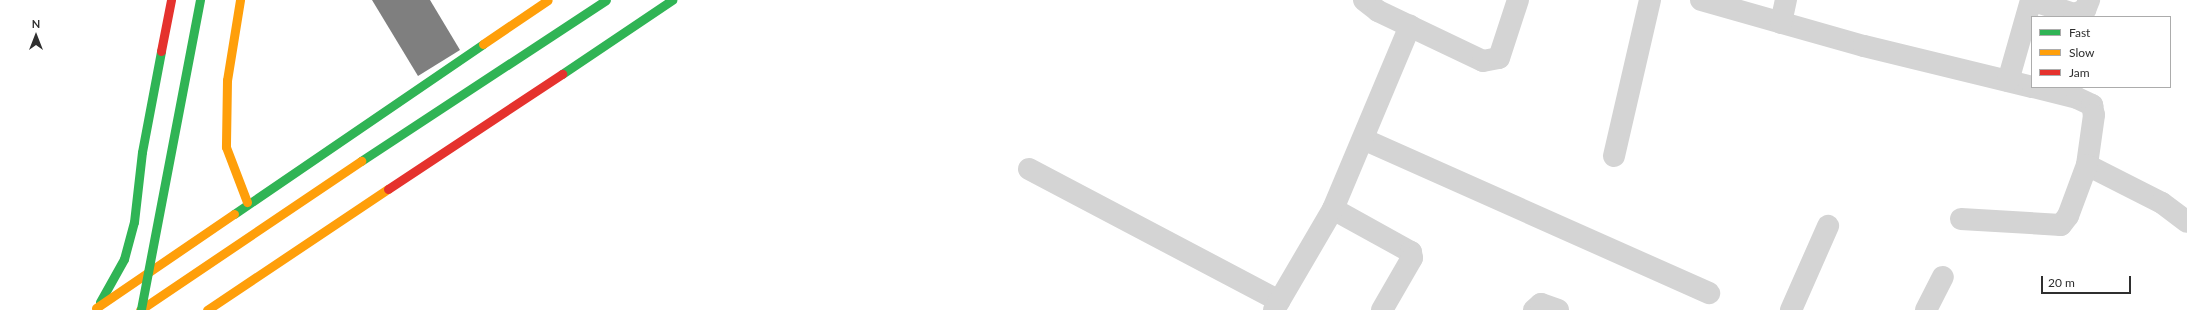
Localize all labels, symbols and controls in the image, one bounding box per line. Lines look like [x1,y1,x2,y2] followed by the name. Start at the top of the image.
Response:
[16,16,56,56] north arrow
[2031,16,2171,88] legend
[32,17,40,30] text: N
[2069,25,2090,40] text: Fast
[2069,45,2094,60] text: Slow
[2069,65,2090,80] text: Jam
[2043,268,2133,294] scale bar
[2048,275,2075,290] text: 20 m

